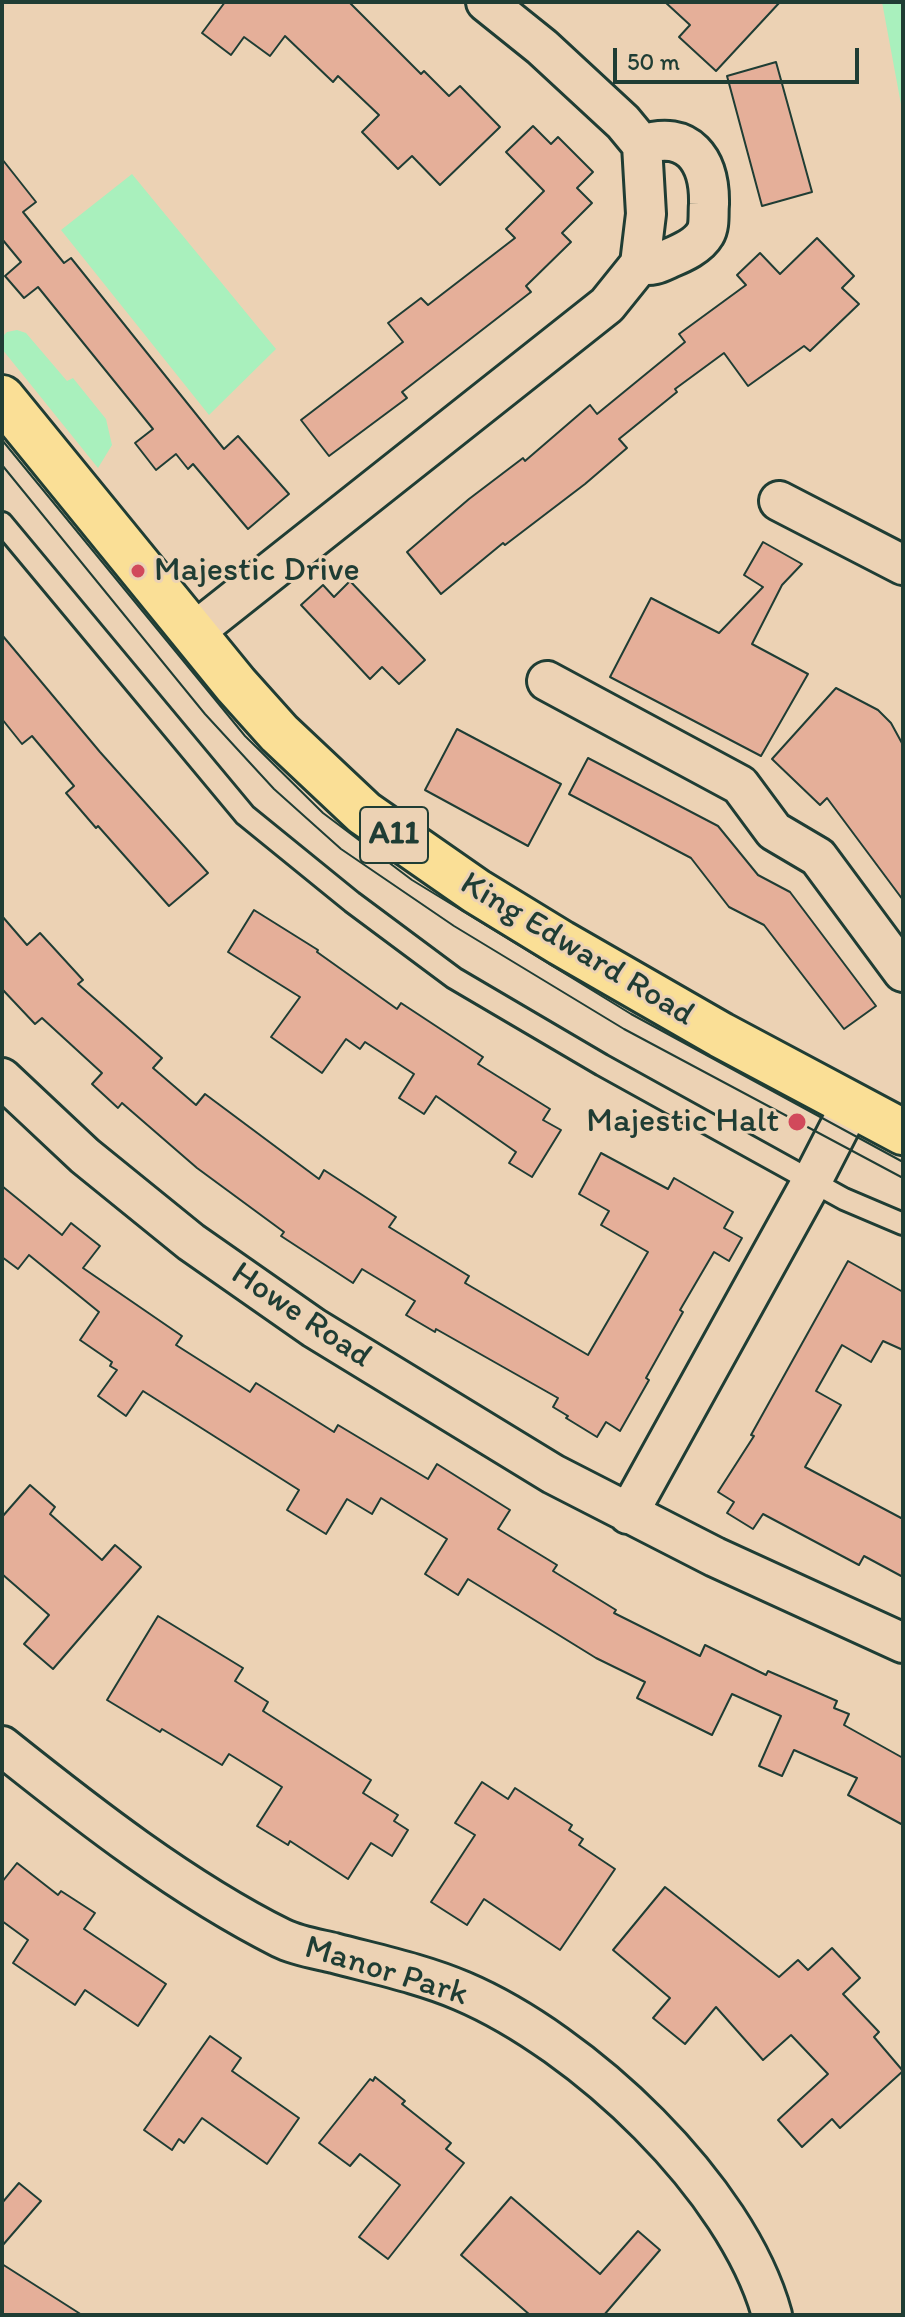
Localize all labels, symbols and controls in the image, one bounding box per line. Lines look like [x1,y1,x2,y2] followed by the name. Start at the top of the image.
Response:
[617,32,863,82] scale bar
[627,47,680,76] text: 50 m
[154,551,360,591] place label: Majestic Drive
[129,562,147,580] marker: Majestic Drive
[360,807,428,863] road number: A11
[452,864,702,1036] street label: King Edward Road
[586,1102,779,1142] place label: Majestic Halt
[786,1111,808,1133] marker: Majestic Halt
[223,1254,379,1378] street label: Howe Road
[300,1928,472,2016] street label: Manor Park

